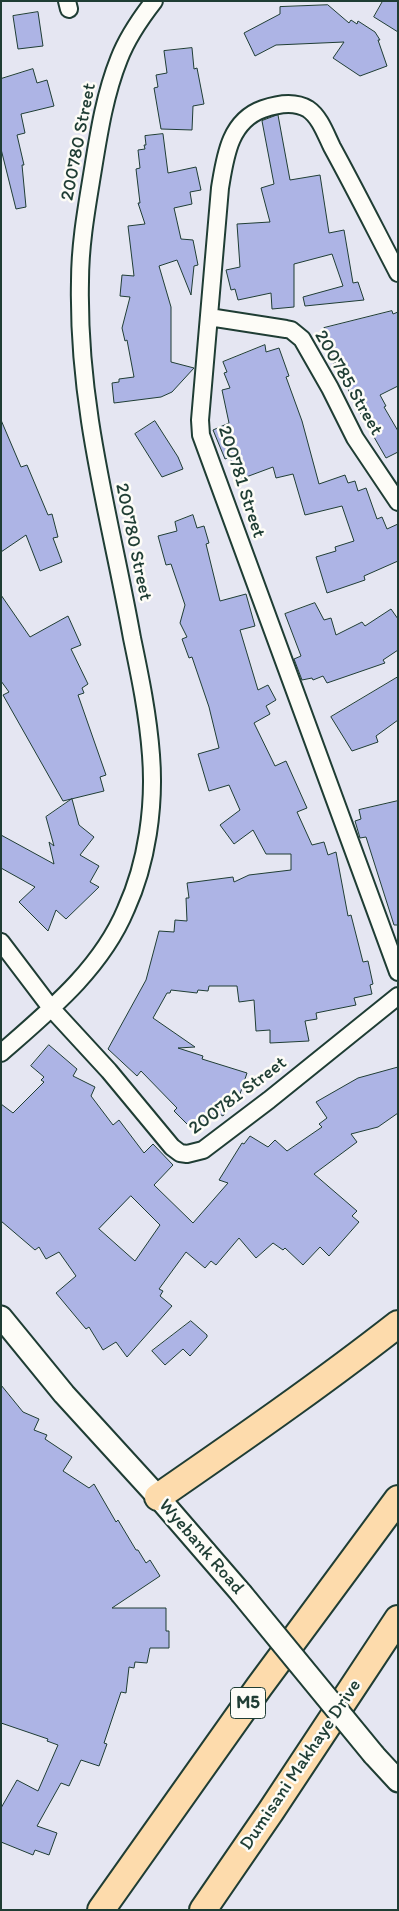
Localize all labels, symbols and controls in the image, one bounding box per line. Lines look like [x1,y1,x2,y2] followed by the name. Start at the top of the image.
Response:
[56,81,102,203] street label: 200780 Street
[309,326,387,440] street label: 200785 Street
[212,423,270,541] street label: 200781 Street
[109,481,157,603] street label: 200780 Street
[185,1052,291,1140] street label: 200781 Street
[153,1495,249,1599] street label: Wyebank Road
[235,1675,367,1855] street label: Dumisani Makhaye Drive
[230,1688,266,1719] road number: M5

